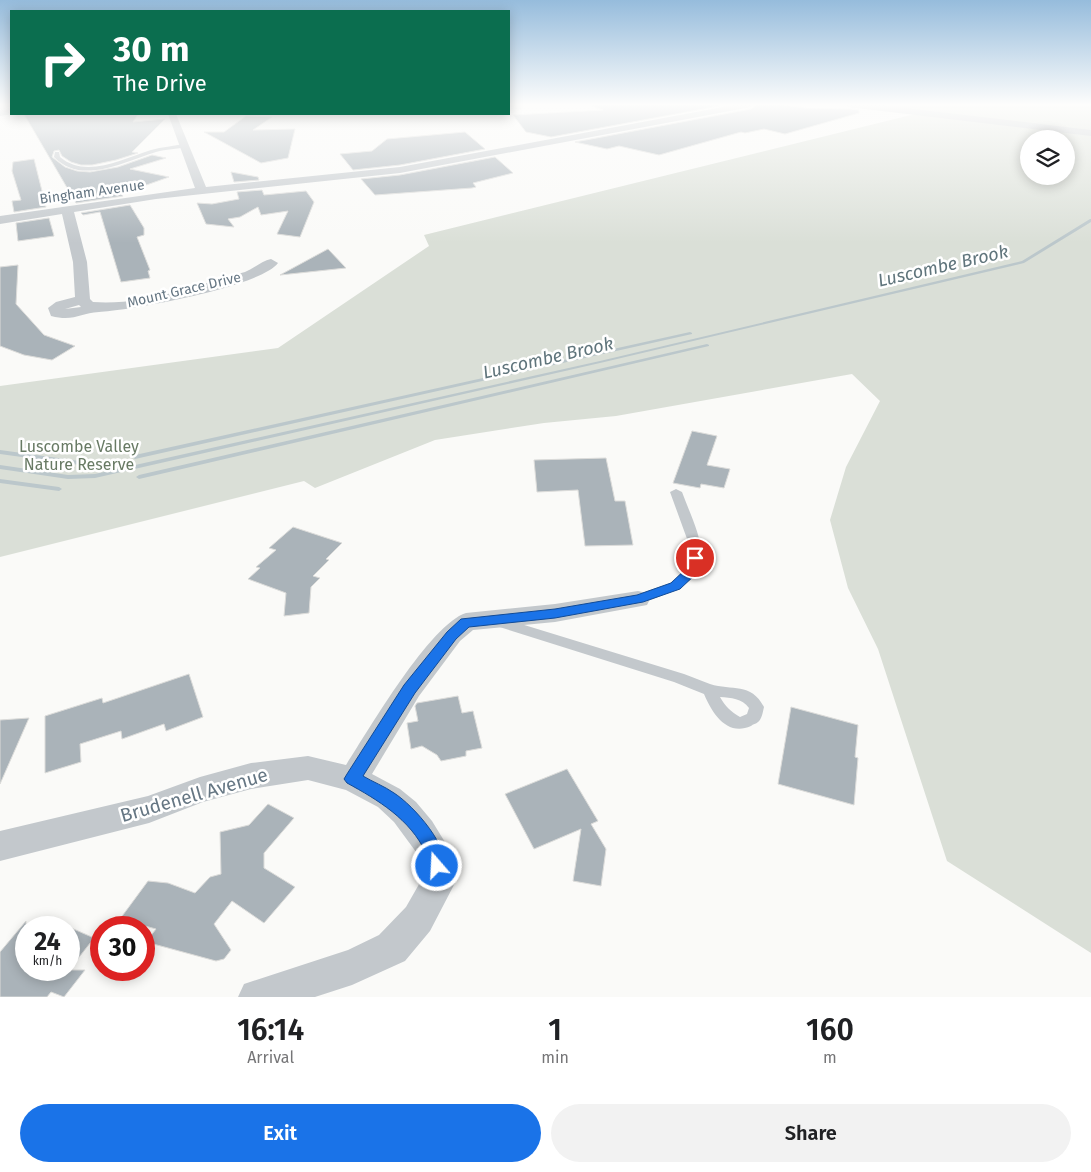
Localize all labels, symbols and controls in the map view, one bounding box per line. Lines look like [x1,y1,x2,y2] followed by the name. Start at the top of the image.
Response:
[113,28,190,70] text: 30 m
[30,30,95,95] icon: right
[113,70,207,97] text: The Drive
[1020,130,1075,185] map controls
[1020,130,1075,185] button: layers
[38,176,146,208] street label: Bingham Avenue
[876,240,1011,292] water label: Luscombe Brook
[126,269,242,311] street label: Mount Grace Drive
[481,332,616,384] water label: Luscombe Brook
[19,437,139,474] park label: Luscombe Valley Nature Reserve
[674,537,716,579] pin
[681,544,709,572] icon: arrive
[118,763,270,827] street label: Brudenell Avenue
[410,839,462,891] position arrow
[90,916,155,981] speed limit sign: 30
[34,927,61,957] text: 24
[33,954,62,968] text: km/h
[237,1012,304,1048] text: 16:14
[548,1012,562,1048] text: 1
[806,1012,854,1048] text: 160
[247,1048,294,1067] text: Arrival
[541,1048,569,1067] text: min
[823,1048,837,1067] text: m
[20,1104,541,1162] button: Exit
[551,1104,1071,1162] button: Share

